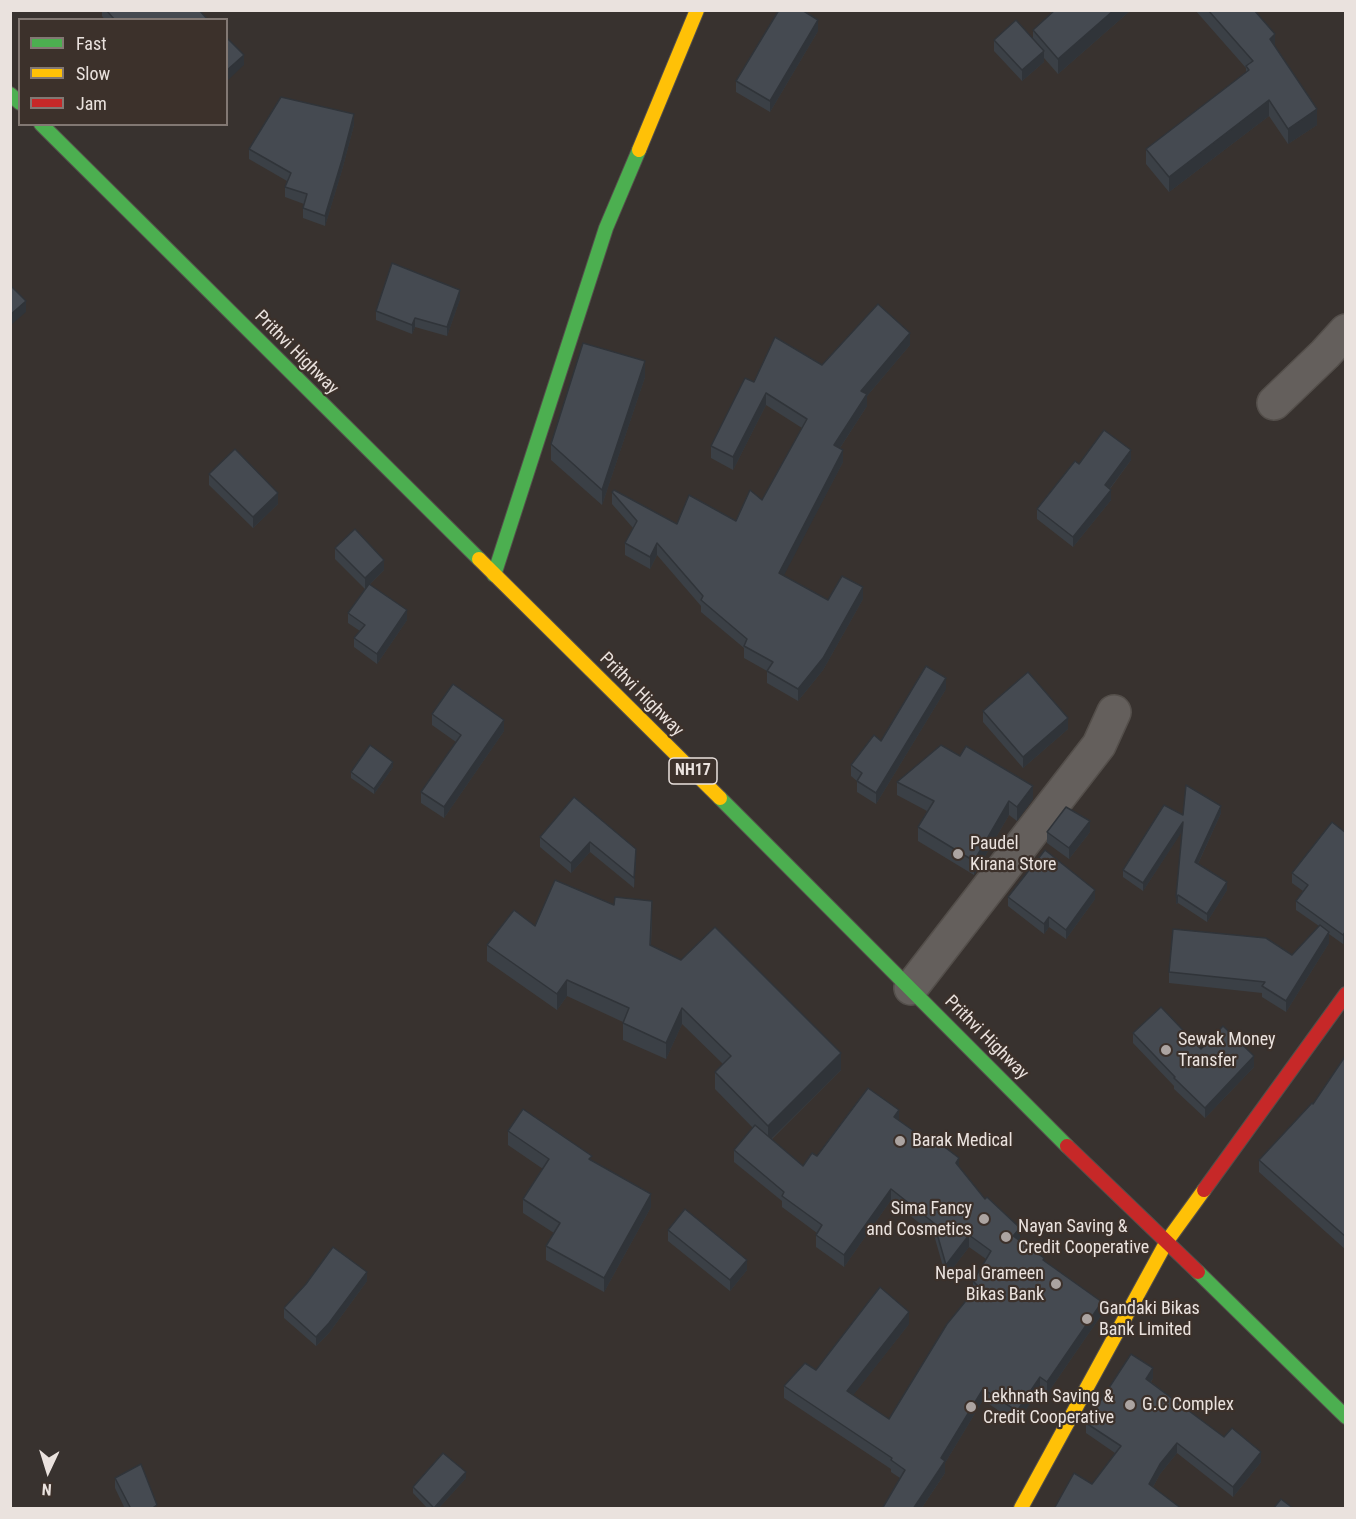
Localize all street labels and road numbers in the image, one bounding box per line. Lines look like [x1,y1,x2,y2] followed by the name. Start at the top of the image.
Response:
[249,306,343,400] street label: Prithvi Highway
[594,648,688,742] street label: Prithvi Highway
[669,758,717,784] road number: NH17
[939,991,1033,1085] street label: Prithvi Highway

